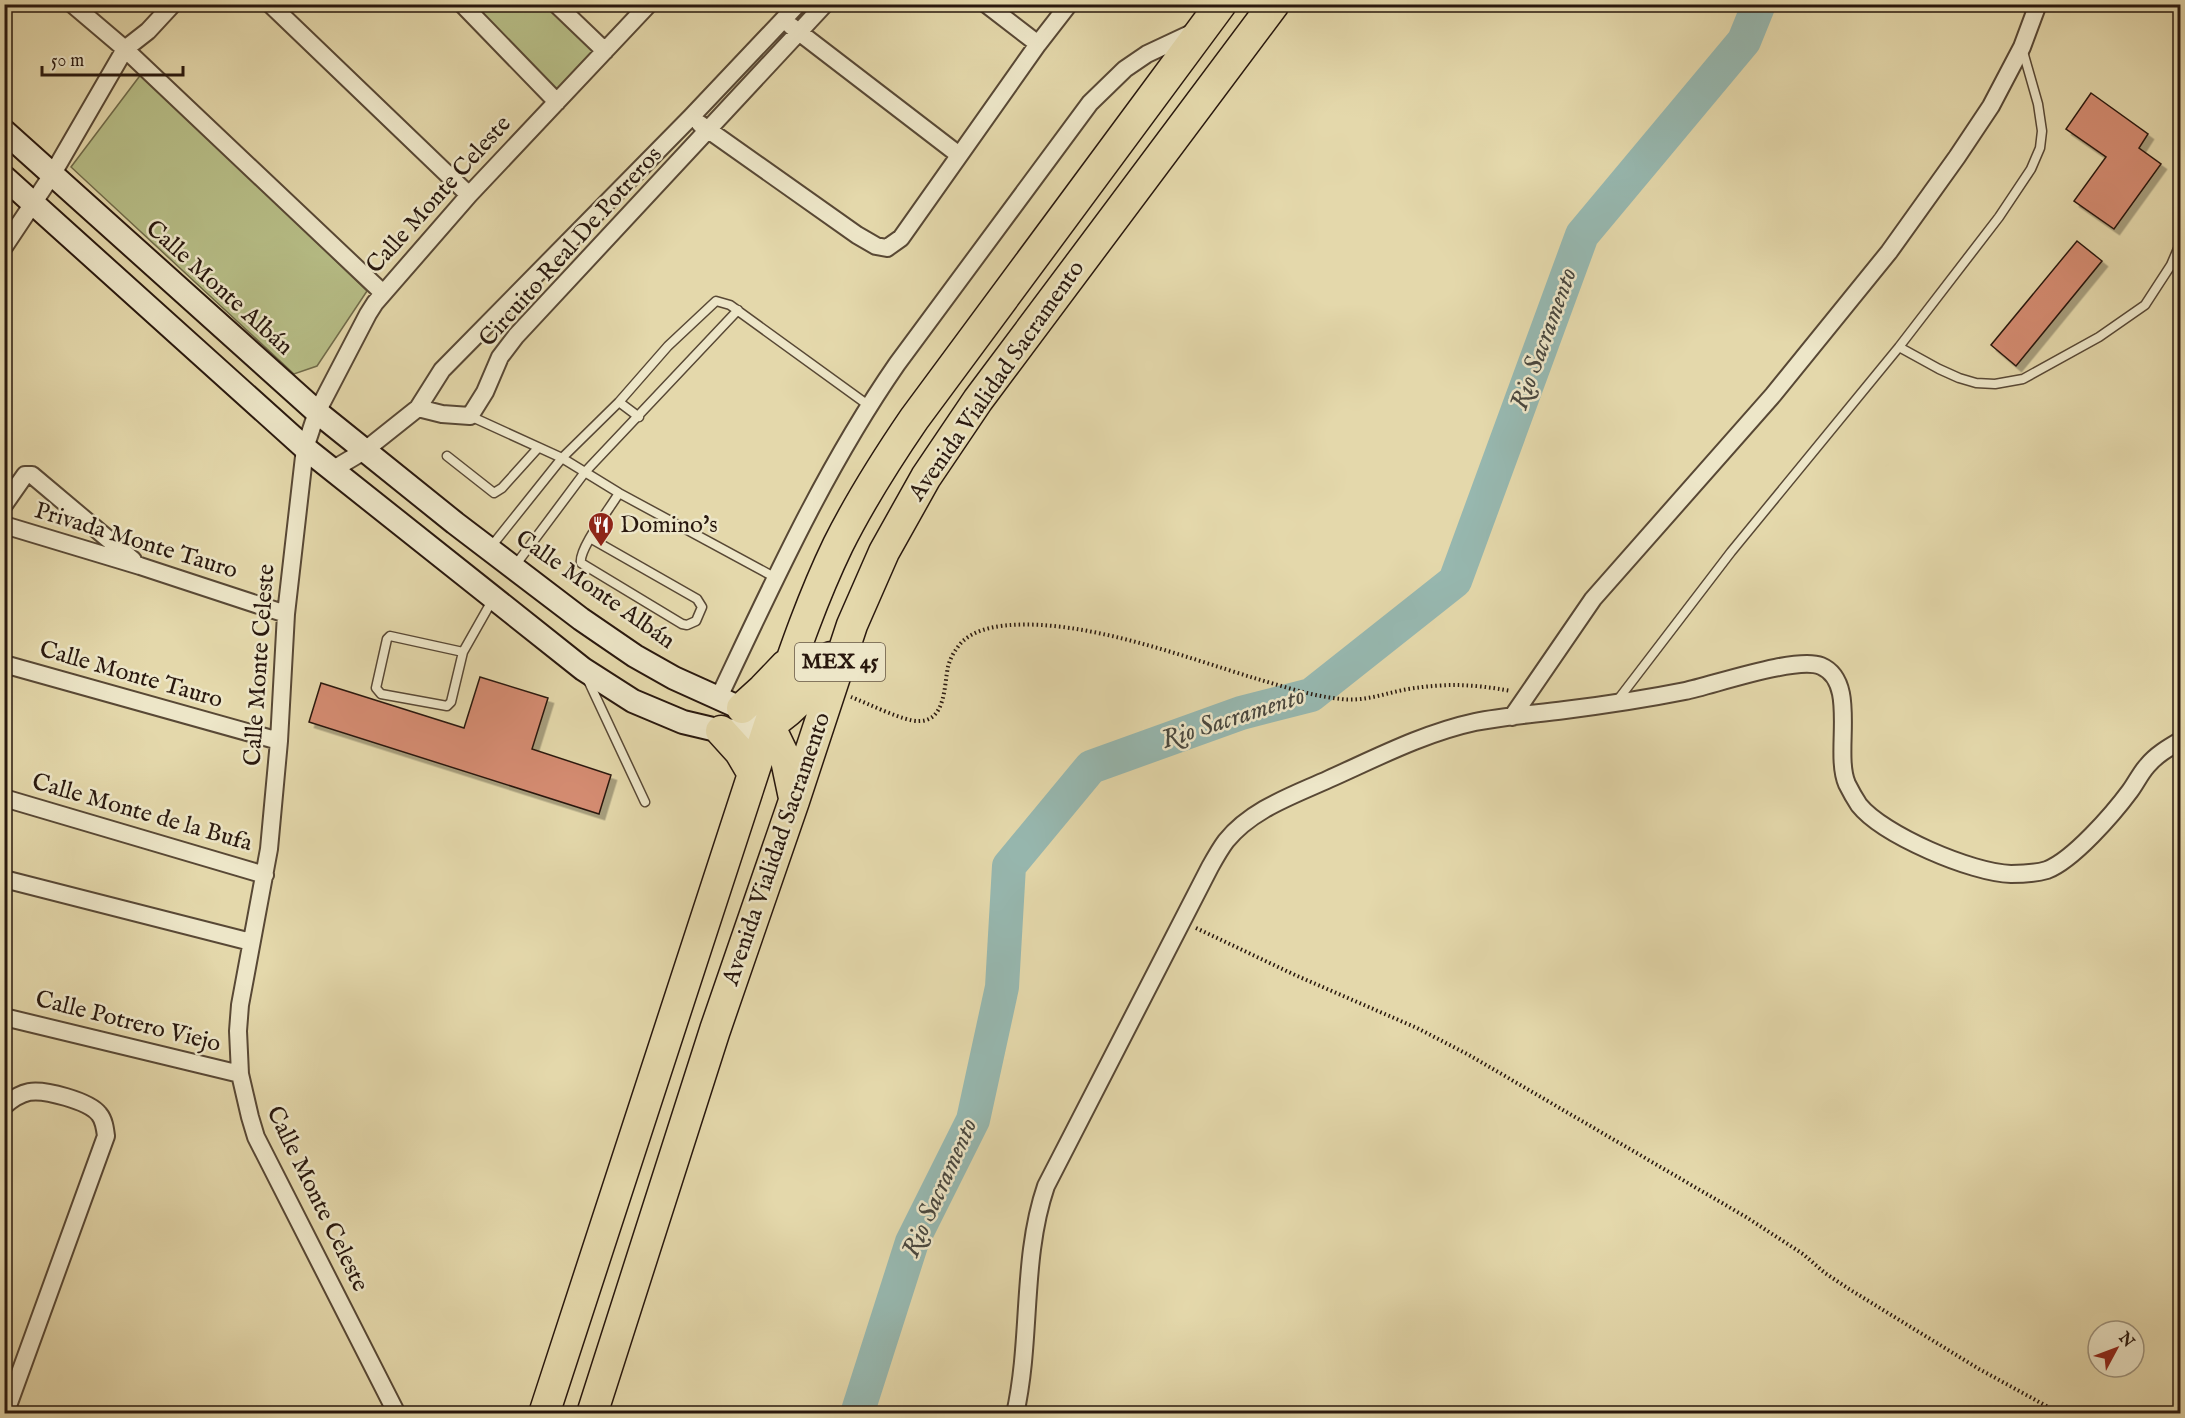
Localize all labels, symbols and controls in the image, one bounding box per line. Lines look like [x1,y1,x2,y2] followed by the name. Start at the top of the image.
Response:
[42,39,183,77] scale bar
[51,50,84,73] text: 50 m
[360,109,518,281] street label: Calle Monte Celeste
[473,140,669,354] street label: Circuito Real De Potreros
[139,214,299,363] street label: Calle Monte Albán
[901,255,1092,508] street label: Avenida Vialidad Sacramento
[1503,263,1585,415] water label: Rio Sacramento
[31,495,241,587] street label: Privada Monte Tauro
[586,510,616,548] restaurant icon: Domino's
[620,510,718,541] place label: Domino's
[509,523,681,657] street label: Calle Monte Albán
[237,563,283,767] street label: Calle Monte Celeste
[36,634,226,716] street label: Calle Monte Tauro
[795,643,885,681] road number: MEX 45
[1157,679,1309,757] water label: Rio Sacramento
[715,708,838,991] street label: Avenida Vialidad Sacramento
[28,767,256,859] street label: Calle Monte de la Bufa
[32,984,224,1060] street label: Calle Potrero Viejo
[259,1101,375,1297] street label: Calle Monte Celeste
[895,1113,985,1263] water label: Rio Sacramento
[2086,1319,2146,1379] north arrow
[2113,1328,2138,1352] text: N

